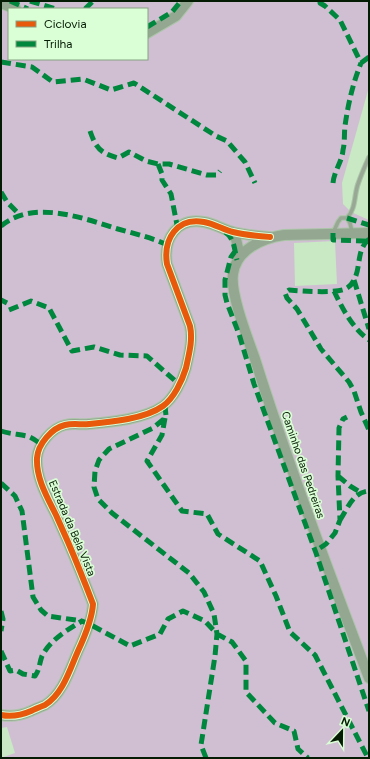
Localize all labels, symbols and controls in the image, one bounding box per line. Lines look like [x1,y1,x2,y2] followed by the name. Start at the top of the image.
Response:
[8,8,148,60] legend
[44,17,87,31] text: Ciclovia
[44,37,72,51] text: Trilha
[279,410,327,520] street label: Caminho das Pedreiras
[46,478,98,578] street label: Estrada da Bela Vista
[322,711,362,751] north arrow
[339,715,352,730] text: N

